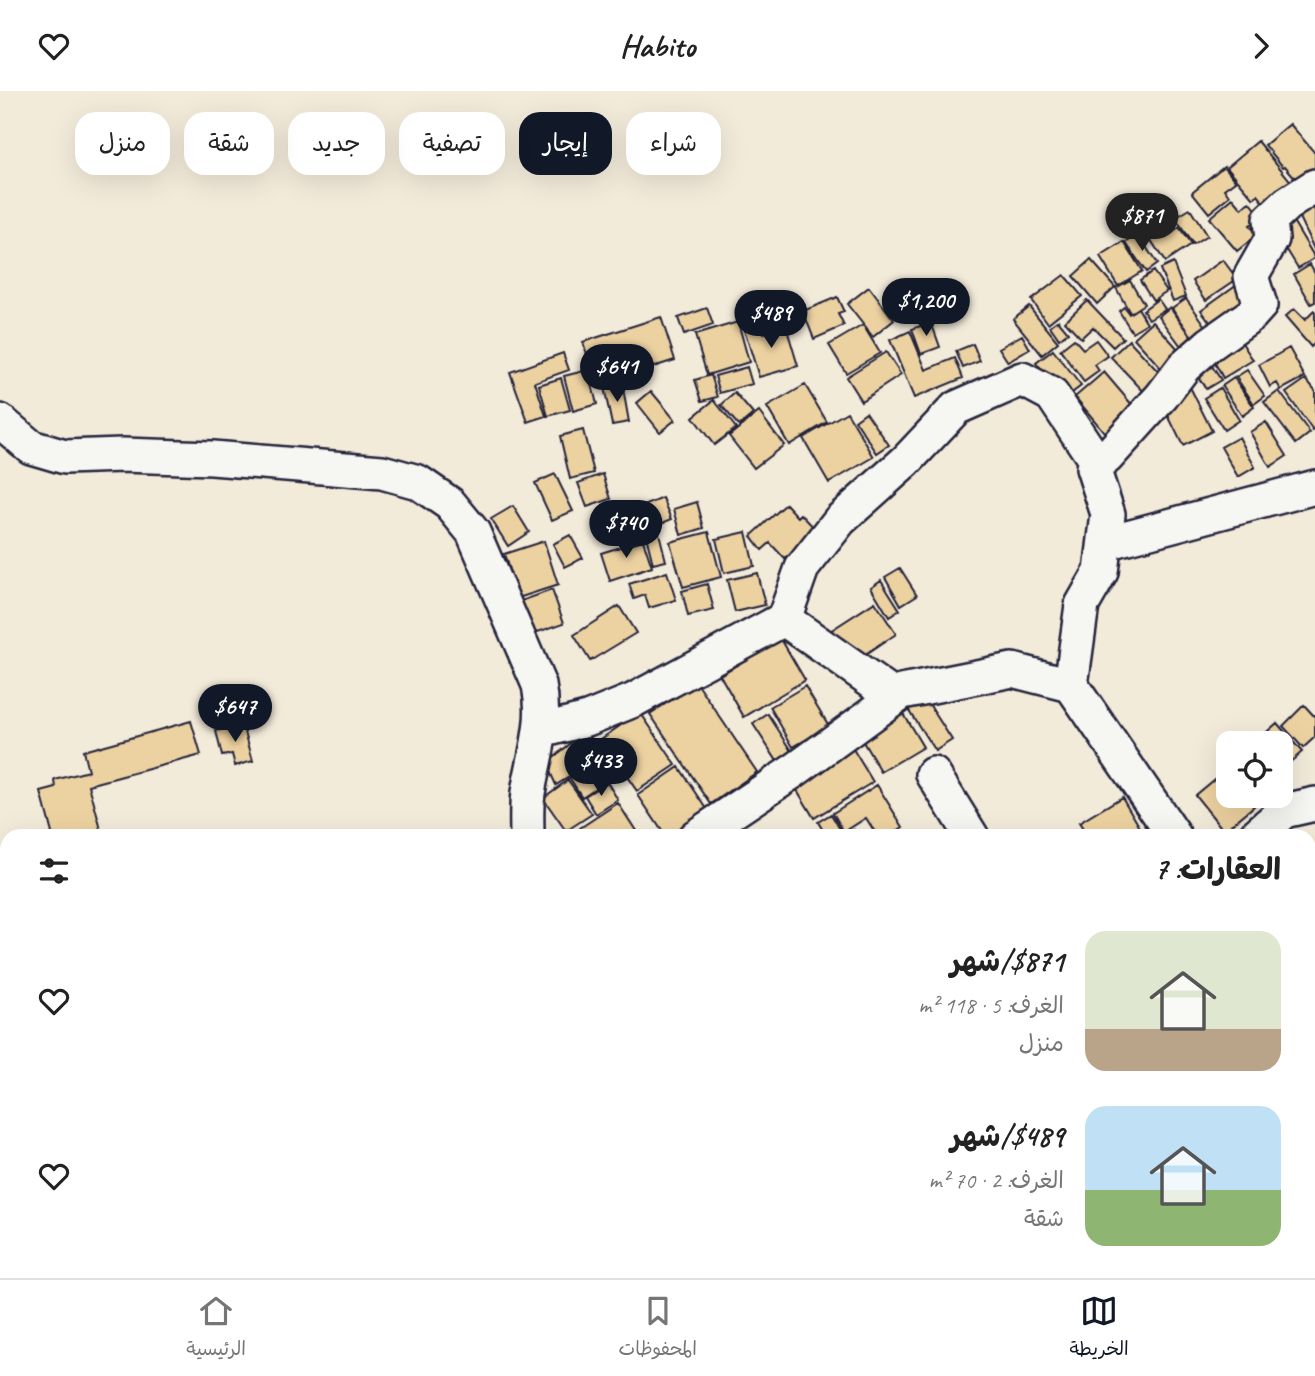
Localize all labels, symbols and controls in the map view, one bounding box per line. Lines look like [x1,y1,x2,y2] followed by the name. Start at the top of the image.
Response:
[620,25,695,66] text: Habito
[35,27,73,65] icon: heart
[1242,27,1280,65] icon: forward
[75,112,170,175] chip: منزل
[184,112,274,175] chip: شقة
[288,112,385,175] chip: جديد
[399,112,505,175] chip: تصفية
[519,112,612,175] chip: إيجار
[626,112,721,175] chip: شراء
[1101,193,1183,253] pin: $871
[1121,201,1163,230] text: $871
[869,279,983,338] pin: $1,200
[898,286,954,315] text: $1,200
[730,291,812,350] pin: $489
[750,298,792,327] text: $489
[576,345,658,404] pin: $641
[596,352,638,381] text: $641
[585,501,667,560] pin: $740
[605,508,647,537] text: $740
[194,685,276,744] pin: $647
[214,692,256,721] text: $647
[1216,731,1293,808] map controls
[1216,731,1293,808] button: locate
[560,739,642,798] pin: $433
[580,746,622,775] text: $433
[1154,850,1281,888] text: العقارات: 7
[35,852,73,890] icon: filters
[950,942,1064,980] text: $871/شهر
[1141,959,1225,1043] icon: home
[35,982,73,1020] icon: heart
[918,991,1064,1020] text: الغرف: 5 · 118 m²
[1019,1029,1064,1058] text: منزل
[951,1117,1064,1155] text: $489/شهر
[1141,1134,1225,1218] icon: home
[35,1157,73,1195] icon: heart
[929,1166,1064,1195] text: الغرف: 2 · 70 m²
[1024,1204,1064,1233] text: شقة
[186,1292,246,1365] tab: الرئيسية
[619,1292,697,1365] tab: المحفوظات
[1069,1292,1129,1365] tab: الخريطة

